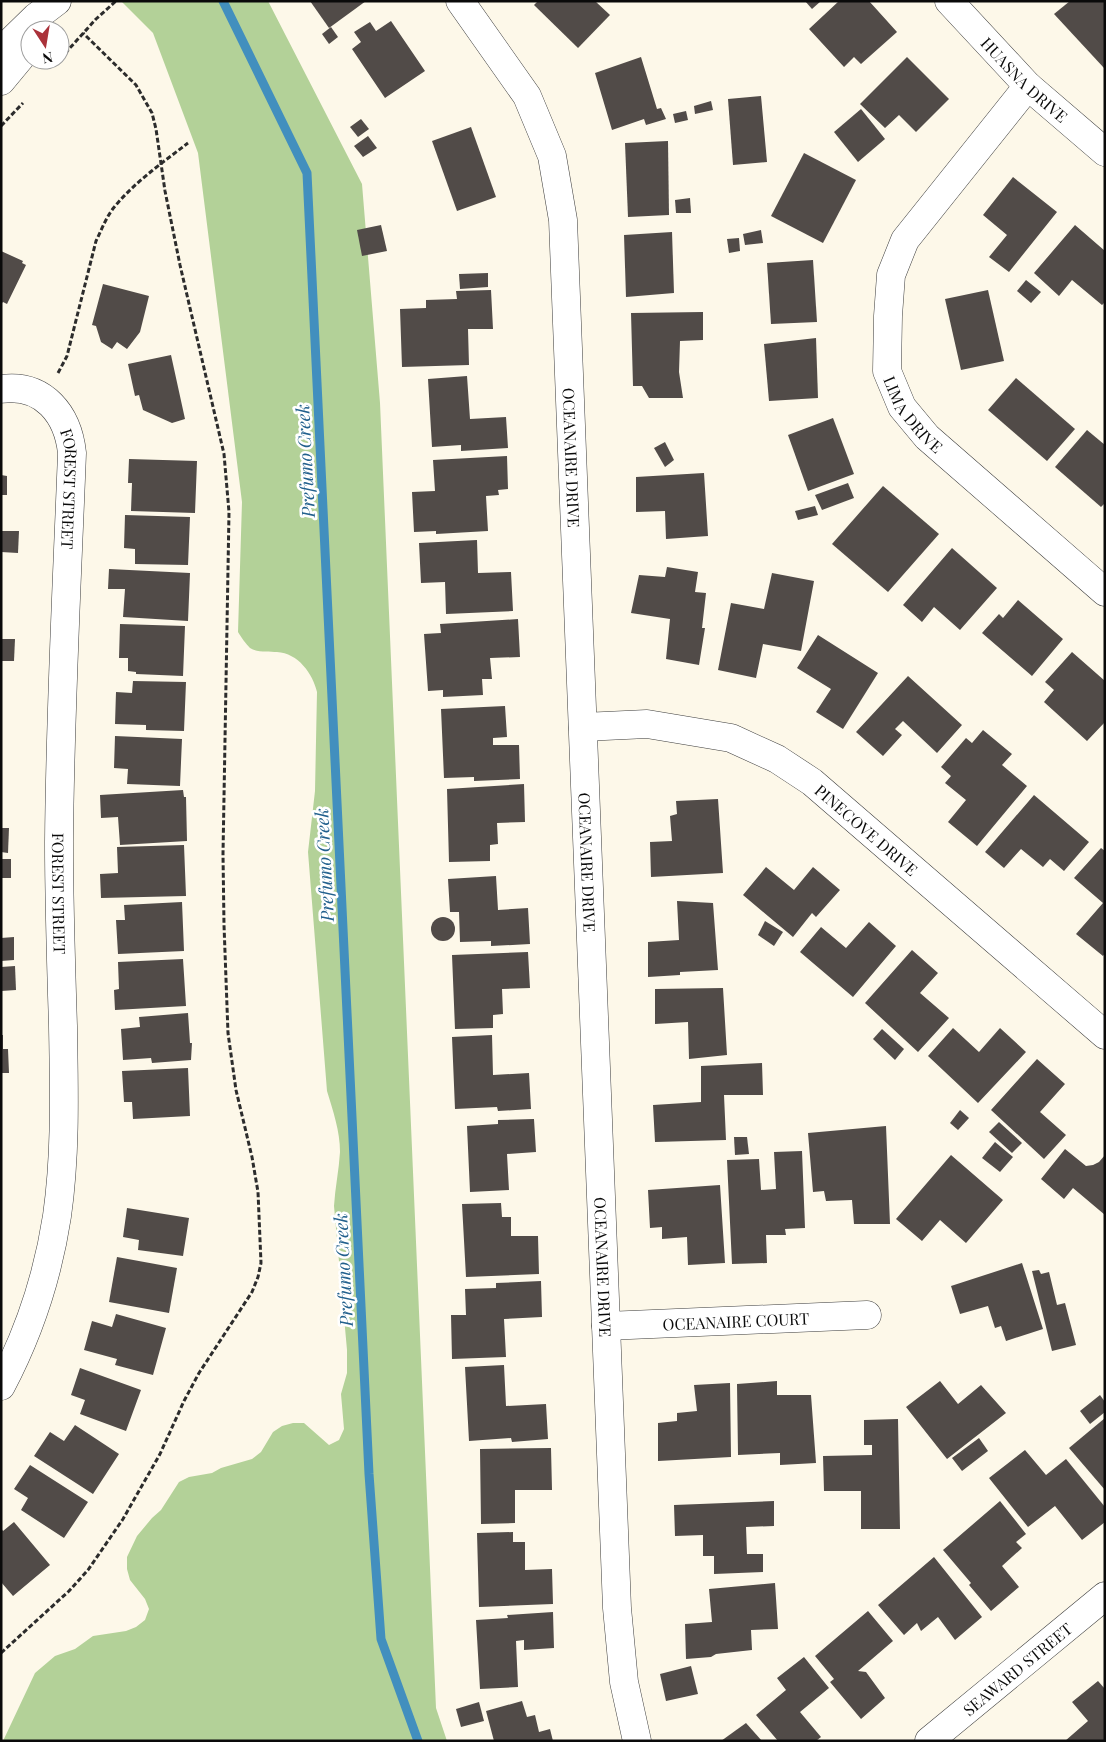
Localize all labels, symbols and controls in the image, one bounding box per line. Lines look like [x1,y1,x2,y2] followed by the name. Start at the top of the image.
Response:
[20,20,70,70] north arrow
[977,32,1073,126] street label: HUASNA DRIVE
[41,48,55,69] text: N
[880,373,947,457] street label: LIMA DRIVE
[559,387,585,528] street label: OCEANAIRE DRIVE
[290,404,320,519] water label: Prefumo Creek
[56,425,83,550] street label: FOREST STREET
[811,779,923,880] street label: PINECOVE DRIVE
[575,792,601,933] street label: OCEANAIRE DRIVE
[309,808,339,923] water label: Prefumo Creek
[48,833,71,955] street label: FOREST STREET
[591,1197,617,1337] street label: OCEANAIRE DRIVE
[328,1213,358,1328] water label: Prefumo Creek
[662,1307,810,1334] street label: OCEANAIRE COURT
[958,1617,1076,1720] street label: SEAWARD STREET

